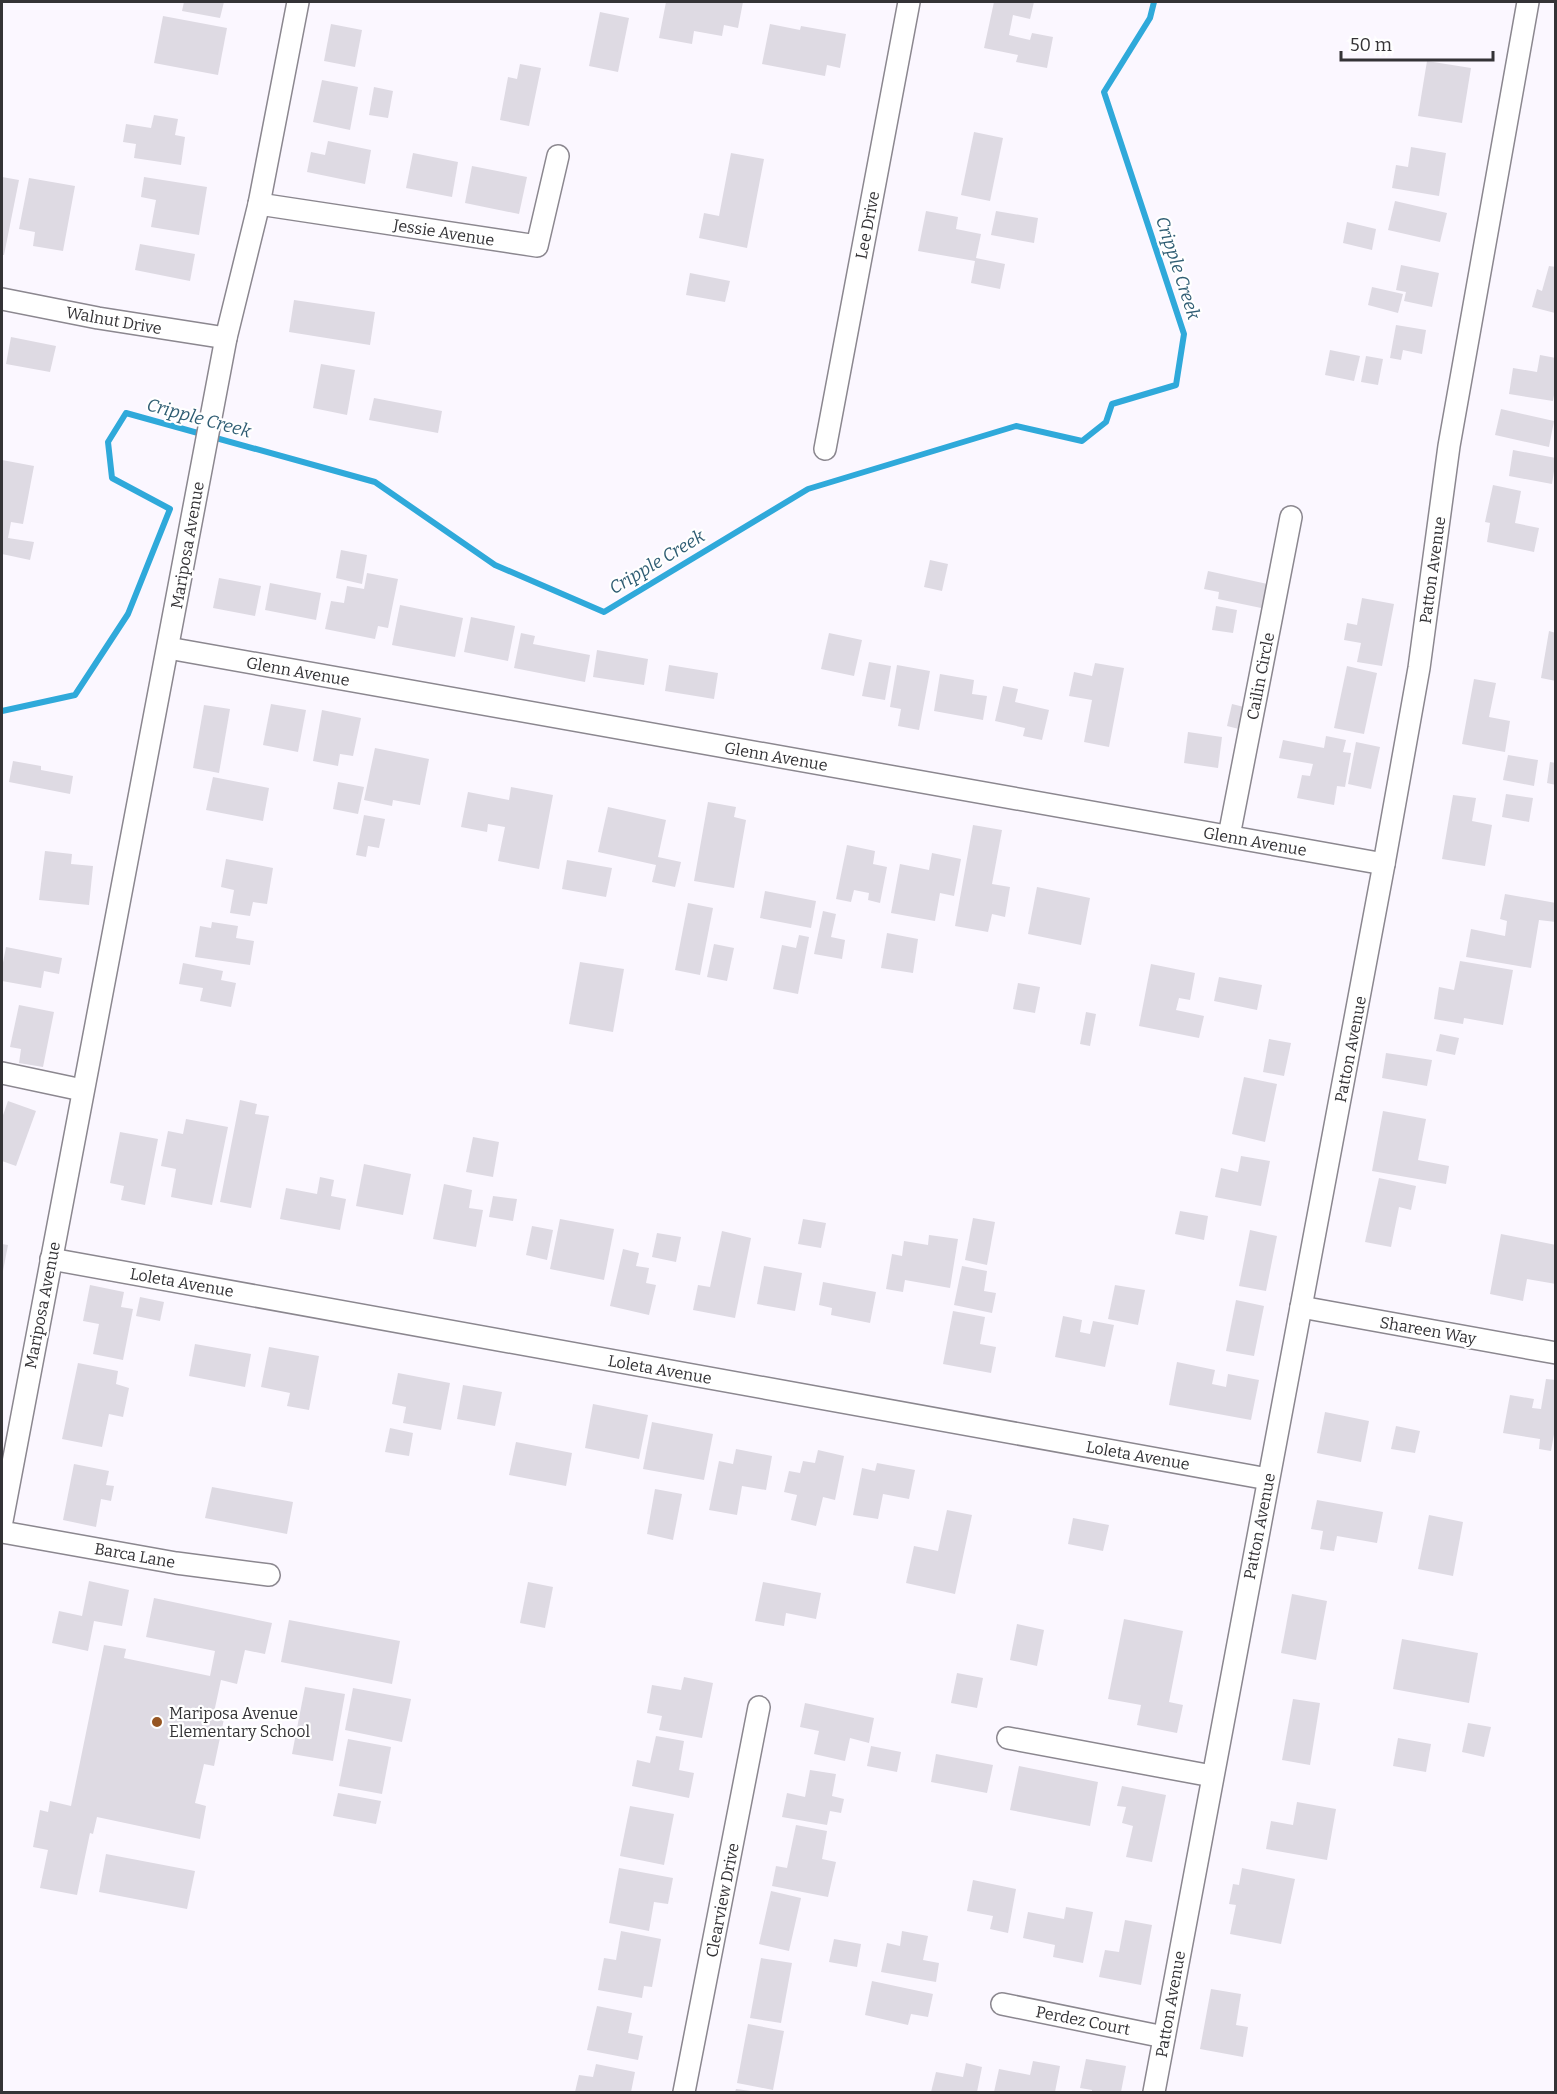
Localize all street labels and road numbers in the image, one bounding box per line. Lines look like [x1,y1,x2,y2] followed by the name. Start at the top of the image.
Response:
[852,190,883,261] street label: Lee Drive
[391,215,496,250] street label: Jessie Avenue
[65,303,163,338] street label: Walnut Drive
[167,480,208,610] street label: Mariposa Avenue
[1416,515,1449,625] street label: Patton Avenue
[1243,631,1278,721] street label: Cailin Circle
[245,653,351,690] street label: Glenn Avenue
[723,738,829,775] street label: Glenn Avenue
[1202,823,1308,860] street label: Glenn Avenue
[1331,994,1370,1104] street label: Patton Avenue
[21,1240,64,1370] street label: Mariposa Avenue
[129,1264,235,1301] street label: Loleta Avenue
[1378,1313,1478,1348] street label: Shareen Way
[607,1351,713,1388] street label: Loleta Avenue
[1085,1437,1191,1474] street label: Loleta Avenue
[1240,1471,1279,1581] street label: Patton Avenue
[93,1539,177,1572] street label: Barca Lane
[702,1841,743,1959] street label: Clearview Drive
[1152,1949,1189,2059] street label: Patton Avenue
[1034,2002,1132,2039] street label: Perdez Court

